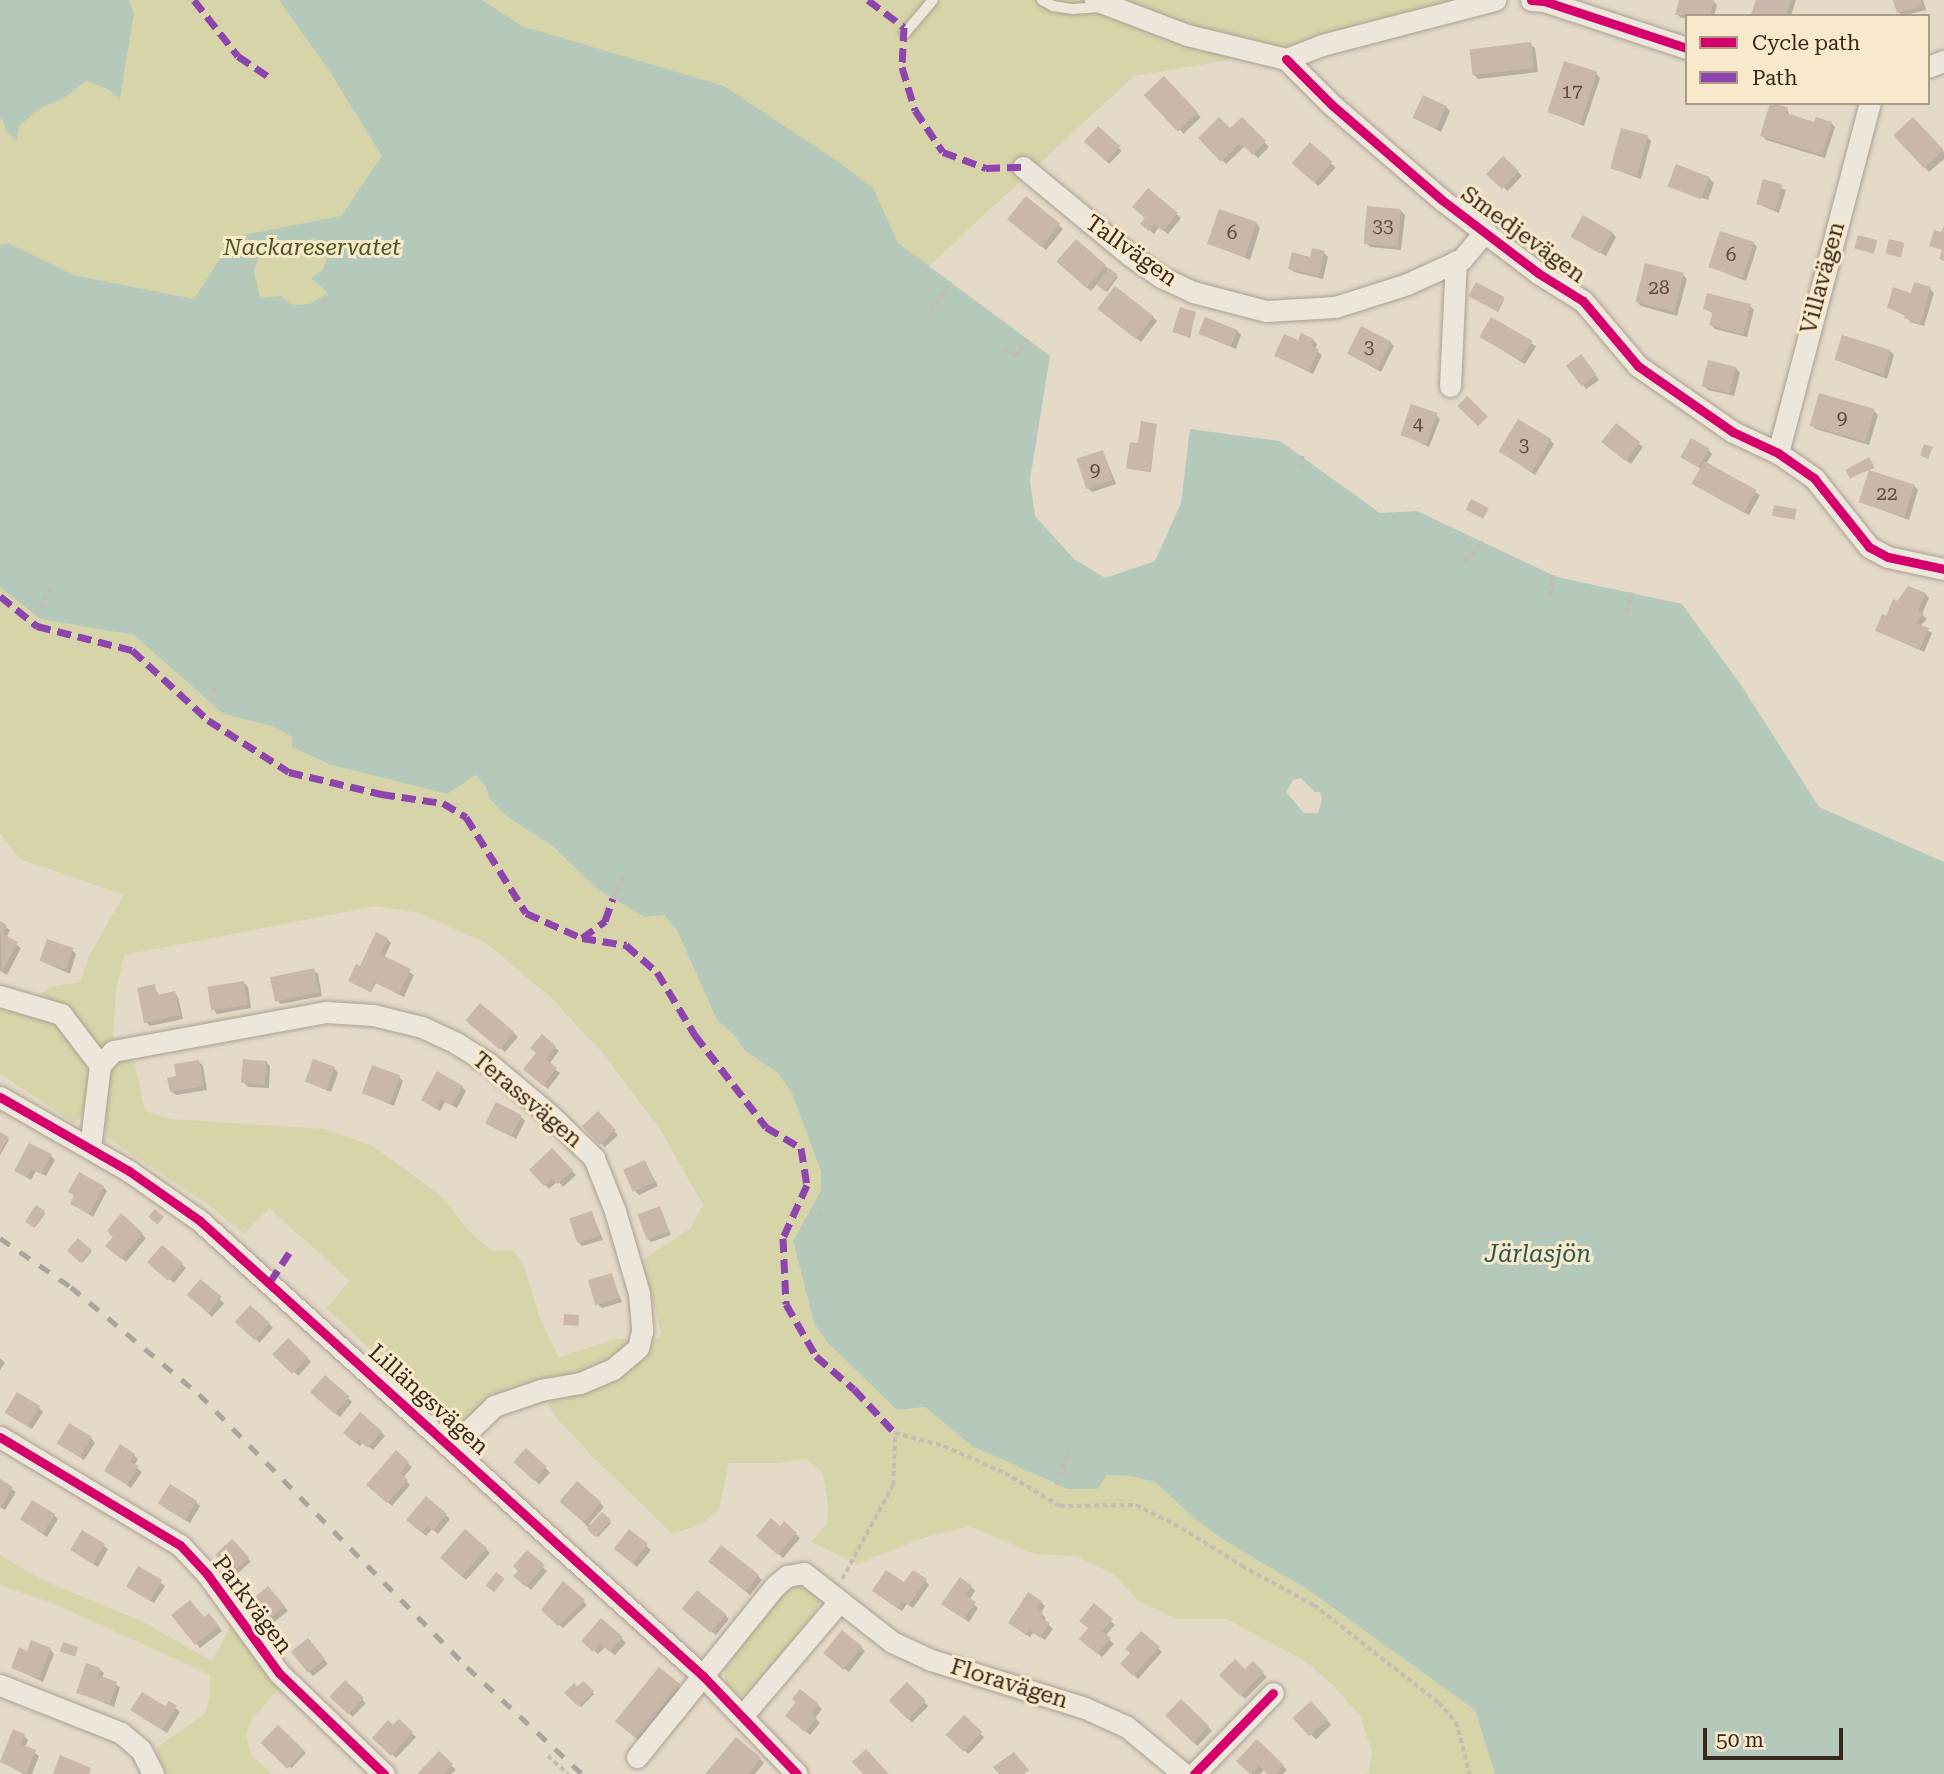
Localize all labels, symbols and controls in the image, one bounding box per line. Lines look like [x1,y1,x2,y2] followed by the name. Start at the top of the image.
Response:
[1685,14,1930,105] legend
[1752,31,1860,55] text: Cycle path
[1752,66,1798,90] text: Path
[1561,81,1583,103] house number: 17
[1455,181,1591,289] street label: Smedjevägen
[1080,209,1182,293] street label: Tallvägen
[1372,215,1394,237] house number: 33
[1795,219,1851,337] street label: Villavägen
[1227,222,1237,244] house number: 6
[223,234,401,262] park label: Nackareservatet
[1726,244,1736,266] house number: 6
[1648,277,1670,299] house number: 28
[1364,336,1374,358] house number: 3
[1837,407,1847,429] house number: 9
[1413,413,1423,435] house number: 4
[1519,434,1529,456] house number: 3
[1090,459,1100,481] house number: 9
[1876,483,1898,505] house number: 22
[466,1046,588,1154] street label: Terassvägen
[1485,1241,1591,1269] water label: Järlasjön
[362,1339,494,1461] street label: Lillängsvägen
[206,1550,298,1660] street label: Parkvägen
[947,1653,1071,1715] street label: Floravägen
[1706,1714,1846,1758] scale bar
[1716,1728,1764,1752] text: 50 m

